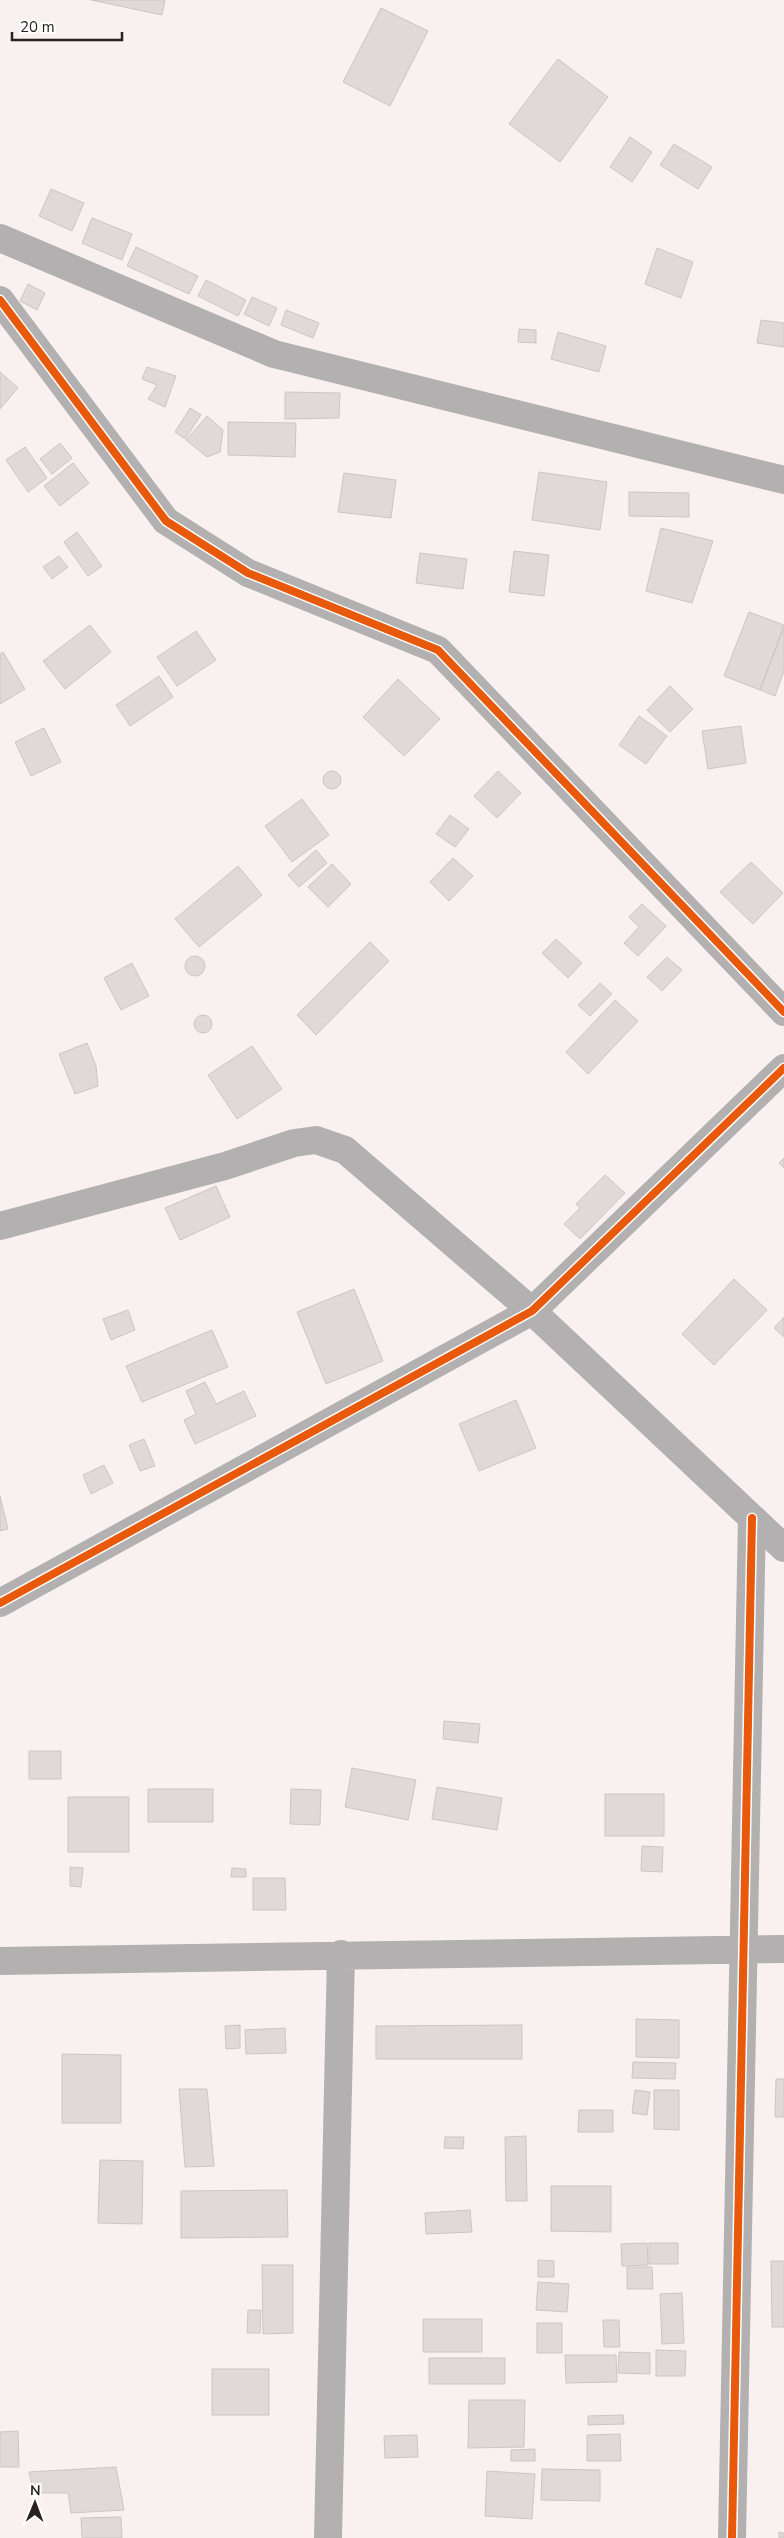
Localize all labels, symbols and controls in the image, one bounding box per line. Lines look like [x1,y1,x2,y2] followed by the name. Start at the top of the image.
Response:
[12,10,122,42] scale bar
[20,17,55,37] text: 20 m
[10,2478,60,2528] north arrow
[30,2481,41,2500] text: N

